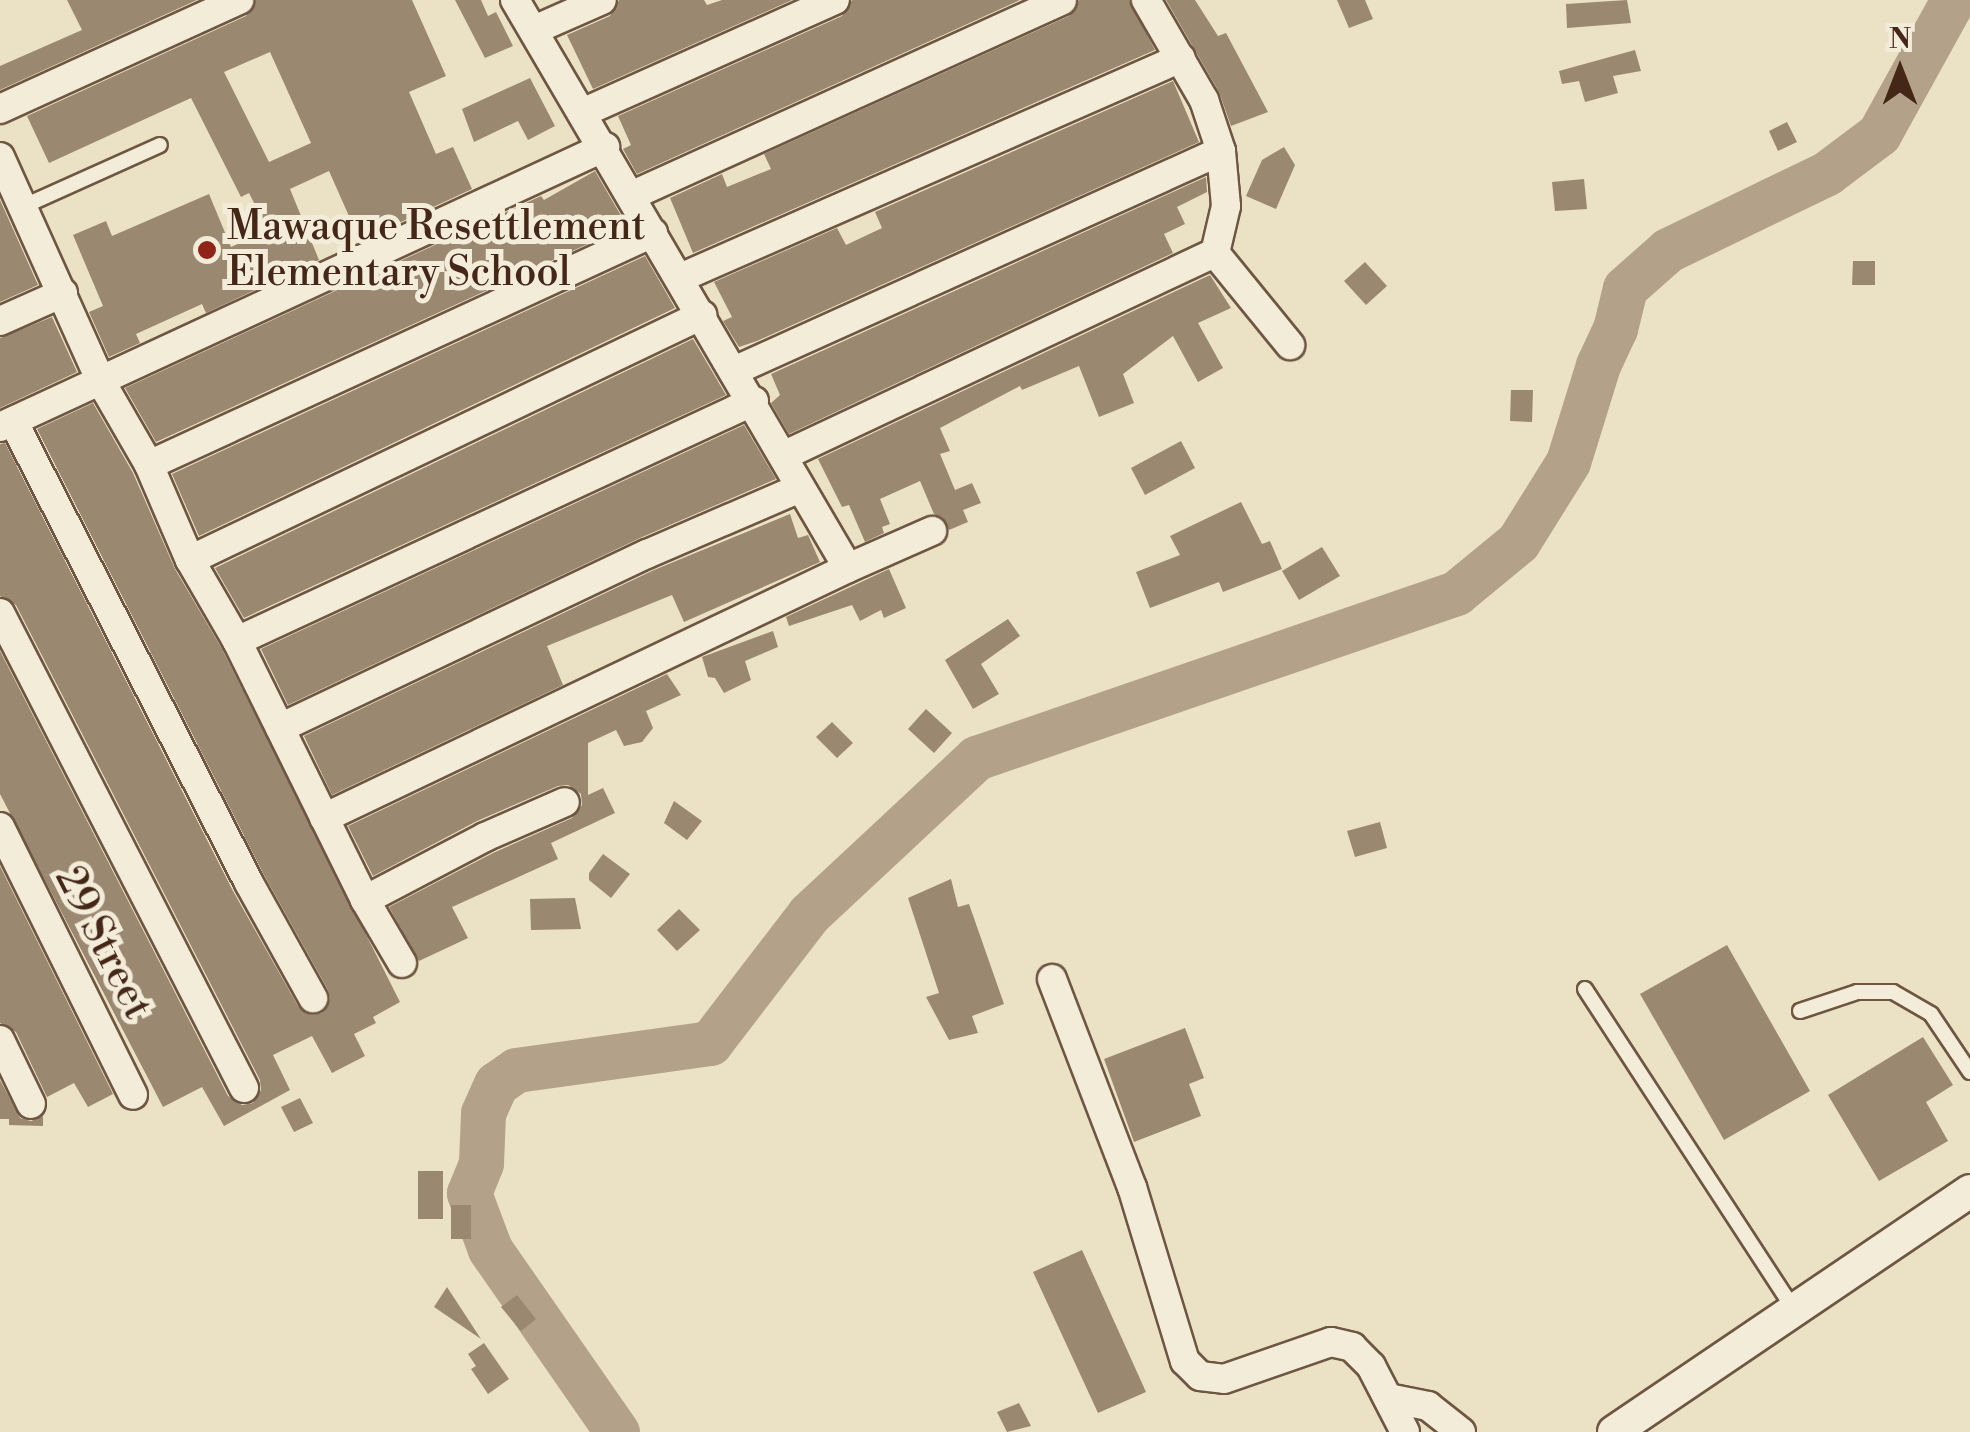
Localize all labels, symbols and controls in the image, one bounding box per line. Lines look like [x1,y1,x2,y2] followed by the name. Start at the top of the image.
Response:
[1850,20,1950,120] north arrow
[1889,22,1911,57] text: N
[227,203,646,297] place label: Mawaque Resettlement Elementary School
[196,239,218,261] marker: Mawaque Resettlement Elementary School
[44,859,162,1027] street label: 29 Street

